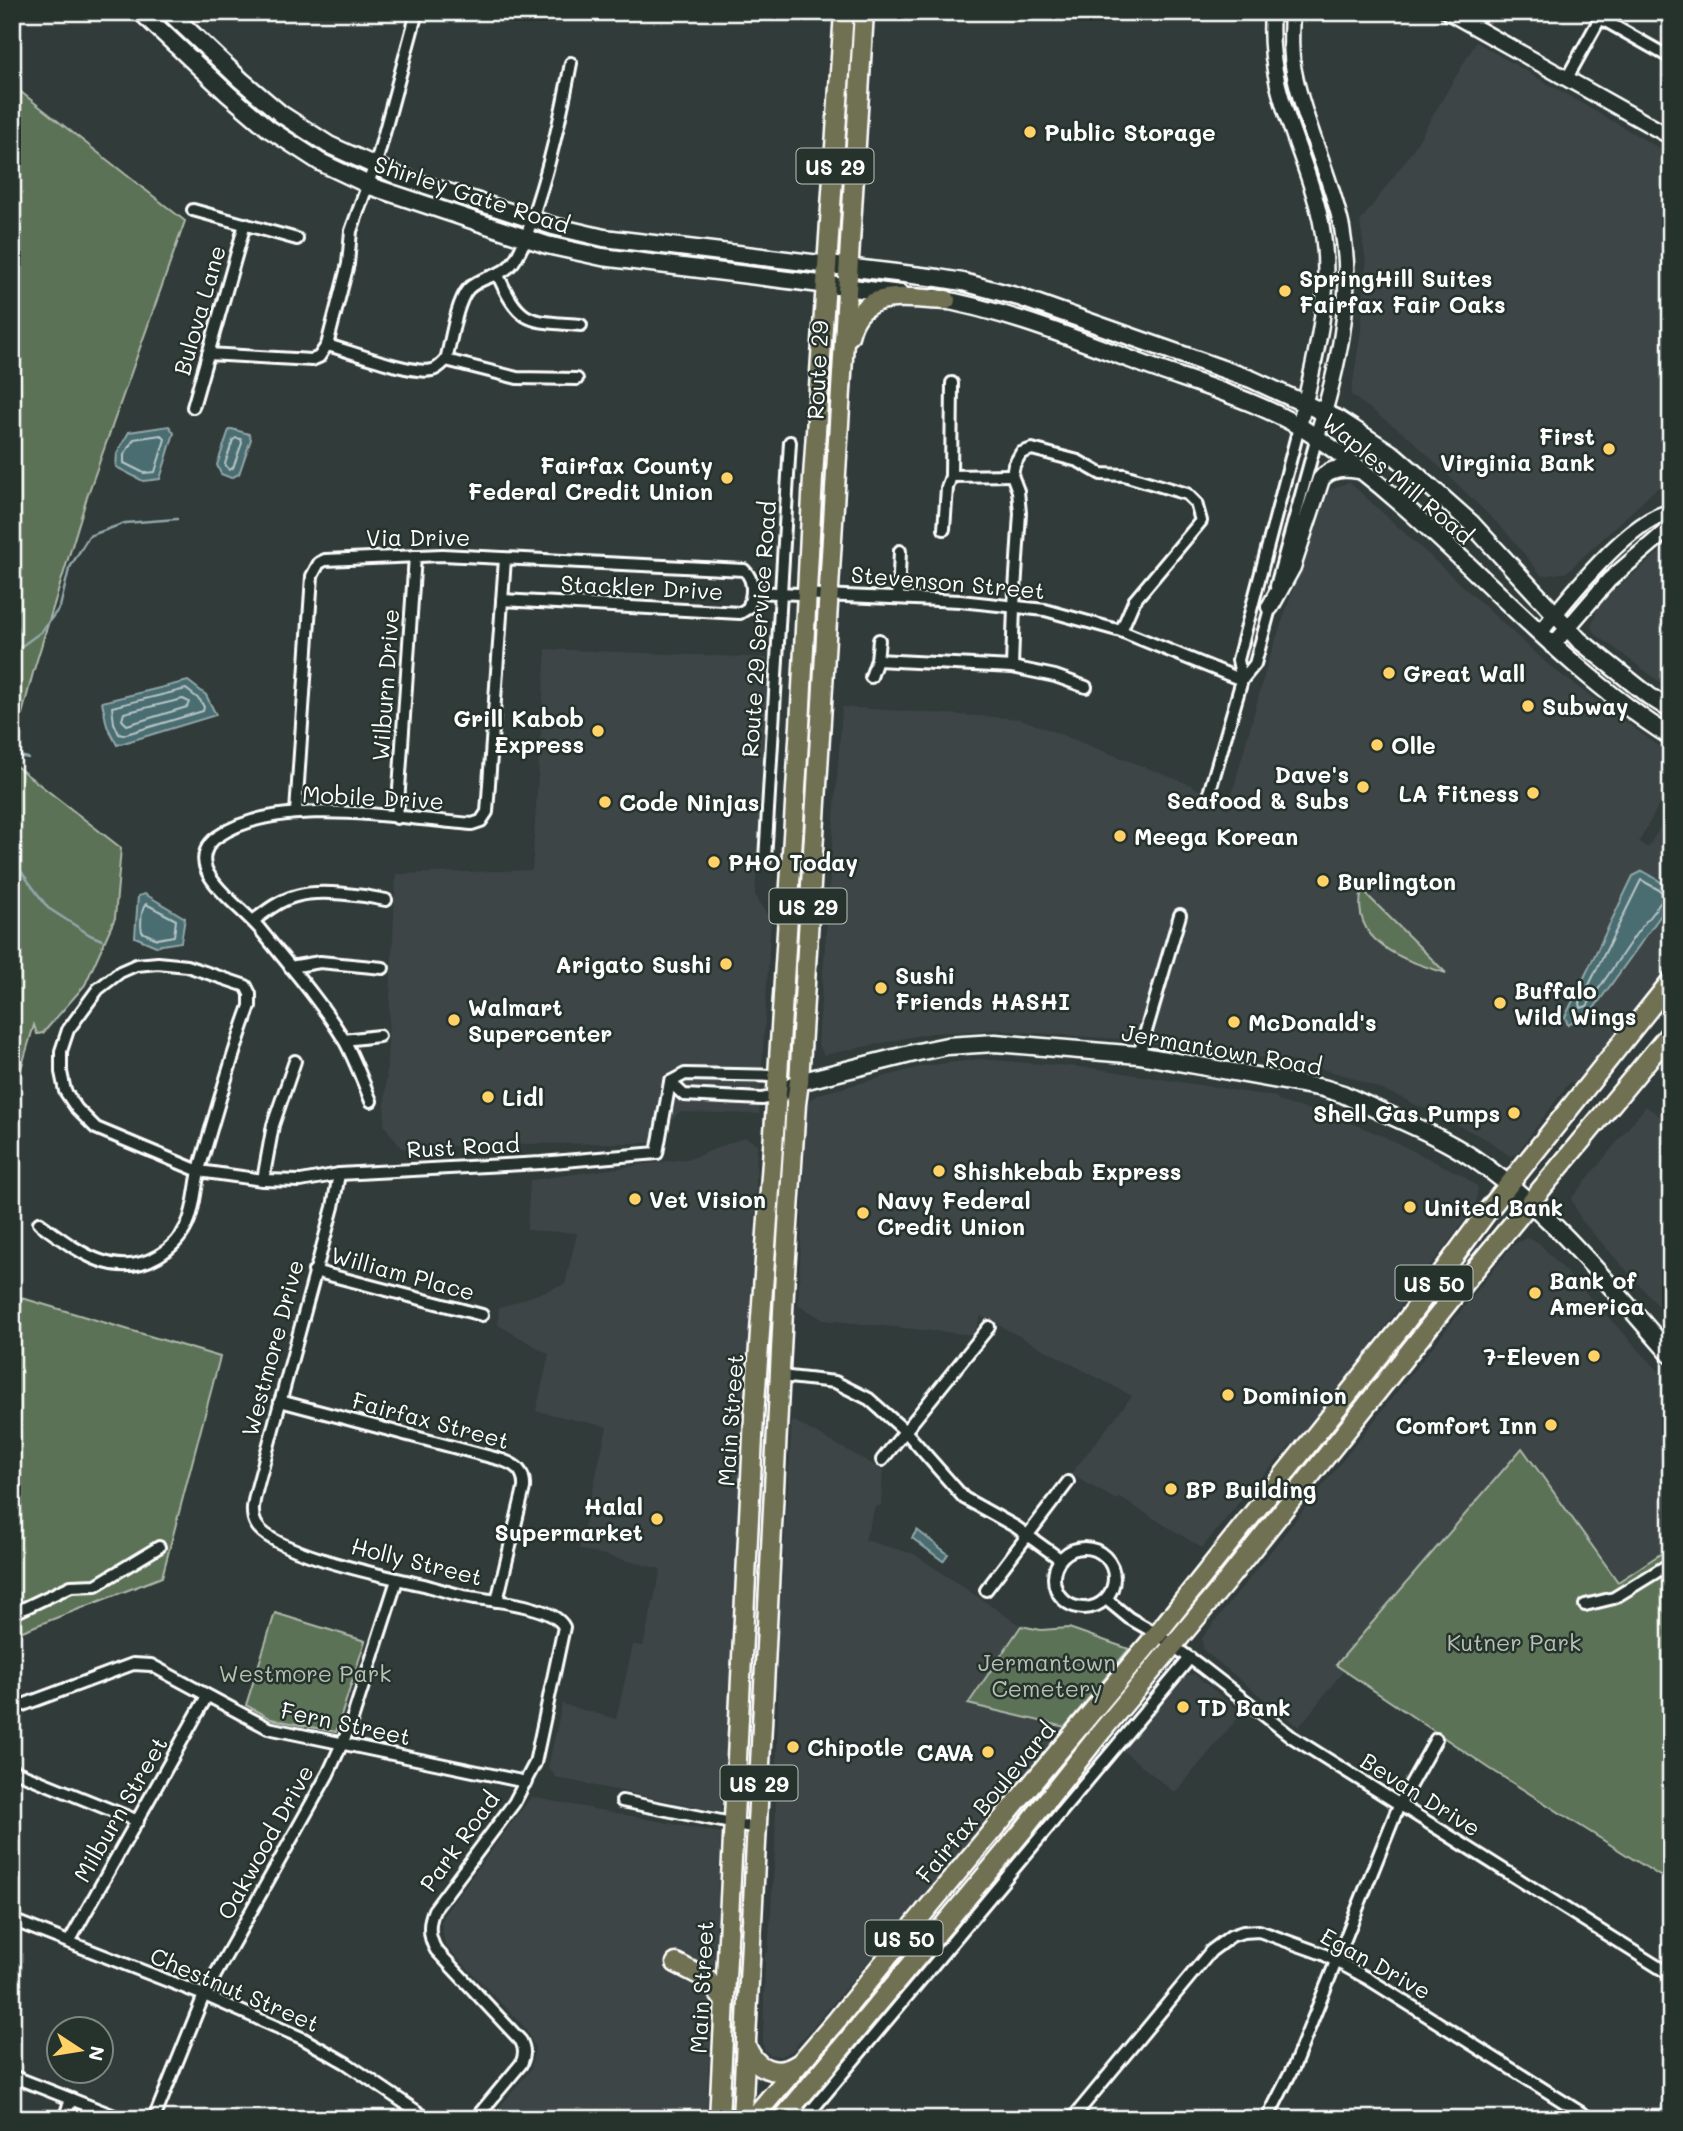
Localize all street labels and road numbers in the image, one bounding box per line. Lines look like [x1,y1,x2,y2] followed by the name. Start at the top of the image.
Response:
[370,148,574,240] street label: Shirley Gate Road
[796,148,874,184] road number: US 29
[166,242,232,378] street label: Bulova Lane
[799,320,835,420] street label: Route 29
[1316,406,1480,550] street label: Waples Mill Road
[734,500,782,758] street label: Route 29 Service Road
[366,522,470,552] street label: Via Drive
[850,559,1046,605] street label: Stevenson Street
[560,568,724,606] street label: Stackler Drive
[365,608,405,762] street label: Wilburn Drive
[301,778,445,816] street label: Mobile Drive
[770,888,846,923] road number: US 29
[1120,1017,1324,1081] street label: Jermantown Road
[406,1128,520,1164] street label: Rust Road
[328,1239,478,1307] street label: William Place
[234,1256,310,1440] street label: Westmore Drive
[1396,1266,1472,1300] road number: US 50
[710,1353,750,1487] street label: Main Street
[349,1385,513,1455] street label: Fairfax Street
[348,1530,486,1592] street label: Holly Street
[278,1695,414,1751] street label: Fern Street
[909,1715,1061,1889] street label: Fairfax Boulevard
[66,1731,174,1887] street label: Milburn Street
[1355,1745,1487,1843] street label: Bevan Drive
[210,1759,320,1925] street label: Oakwood Drive
[720,1766,798,1800] road number: US 29
[413,1785,505,1897] street label: Park Road
[683,1920,719,2054] street label: Main Street
[866,1920,942,1955] road number: US 50
[1315,1920,1437,2006] street label: Egan Drive
[146,1940,324,2038] street label: Chestnut Street

